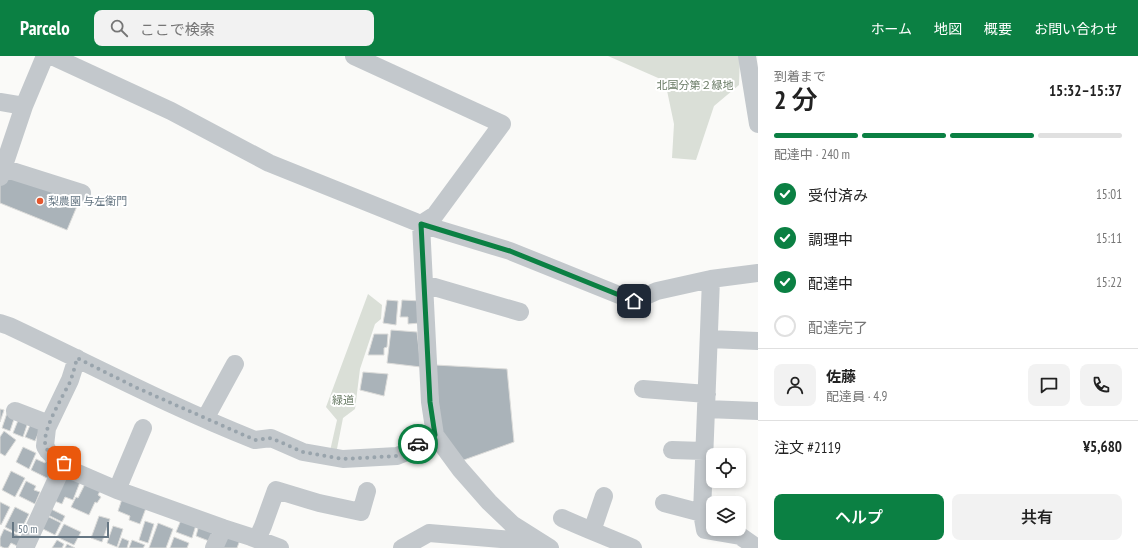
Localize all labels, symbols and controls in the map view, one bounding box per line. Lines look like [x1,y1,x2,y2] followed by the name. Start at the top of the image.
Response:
[94,10,374,46] search box
[20,16,70,40] text: Parcelo
[108,17,130,39] icon: search
[140,20,215,39] text: ここで検索
[870,20,912,38] text: ホーム
[934,20,962,38] text: 地図
[984,20,1012,38] text: 概要
[1034,20,1118,38] text: お問い合わせ
[774,68,826,85] text: 到着まで
[657,78,734,92] park label: 北国分第２緑地
[1049,81,1122,100] text: 15:32–15:37
[774,83,818,116] text: 2 分
[774,146,850,163] text: 配達中 · 240 m
[774,183,796,205] icon: check
[808,186,868,205] text: 受付済み
[1096,186,1122,203] text: 15:01
[48,194,127,208] place label: 梨農園 与左衛門
[35,196,45,206] marker: 梨農園 与左衛門
[774,227,796,249] icon: check
[808,230,853,249] text: 調理中
[1096,230,1122,247] text: 15:11
[774,271,796,293] icon: check
[808,274,853,293] text: 配達中
[1096,274,1122,291] text: 15:22
[617,284,651,318] pin
[623,290,645,312] icon: home
[808,318,868,337] text: 配達完了
[774,364,816,406] button: person
[1028,364,1070,406] button: chat
[1080,364,1122,406] button: phone
[826,367,856,386] text: 佐藤
[826,388,887,405] text: 配達員 · 4.9
[332,393,354,407] park label: 緑道
[398,424,438,464] courier
[407,433,429,455] icon: car
[1083,437,1122,456] text: ¥5,680
[774,438,841,457] text: 注文 #2119
[47,446,81,480] pin
[706,448,746,536] map controls
[706,448,746,488] button: locate
[53,452,75,474] icon: bag
[774,494,944,540] button: ヘルプ
[952,494,1122,540] button: 共有
[706,496,746,536] button: layers
[12,520,109,539] scale bar
[18,522,37,536] text: 50 m

